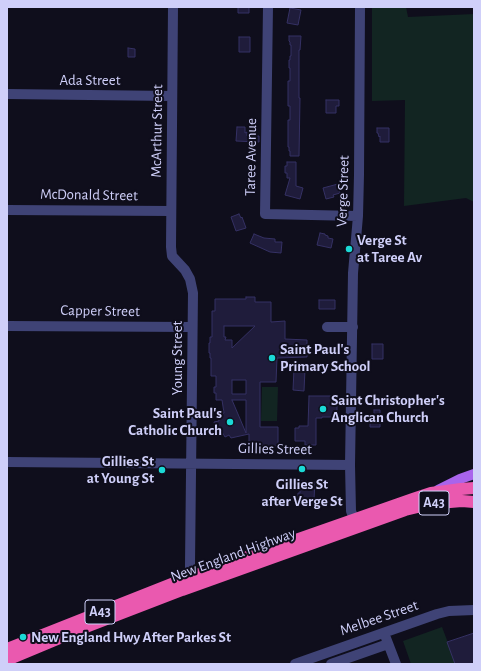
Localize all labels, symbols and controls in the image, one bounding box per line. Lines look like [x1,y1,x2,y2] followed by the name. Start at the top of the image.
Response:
[60,71,120,89] street label: Ada Street
[147,84,167,178] street label: McArthur Street
[241,118,261,196] street label: Taree Avenue
[333,155,353,227] street label: Verge Street
[40,185,138,205] street label: McDonald Street
[357,231,422,266] place label: Verge St at Taree Av
[344,244,354,254] marker: Verge St at Taree Av
[60,301,140,321] street label: Capper Street
[168,321,186,395] street label: Young Street
[280,340,371,375] place label: Saint Paul's Primary School
[267,353,277,363] marker: Saint Paul's Primary School
[331,391,445,426] place label: Saint Christopher's Anglican Church
[128,404,222,439] place label: Saint Paul's Catholic Church
[318,404,328,414] marker: Saint Christopher's Anglican Church
[225,417,235,427] marker: Saint Paul's Catholic Church
[238,439,312,459] street label: Gillies Street
[87,452,154,487] place label: Gillies St at Young St
[297,464,307,474] marker: Gillies St after Verge St
[157,465,167,475] marker: Gillies St at Young St
[261,475,343,510] place label: Gillies St after Verge St
[419,491,449,515] road number: A43
[168,524,298,586] street label: New England Highway
[338,596,420,640] street label: Melbee Street
[85,600,115,624] road number: A43
[31,628,231,646] place label: New England Hwy After Parkes St
[18,632,28,642] marker: New England Hwy After Parkes St

